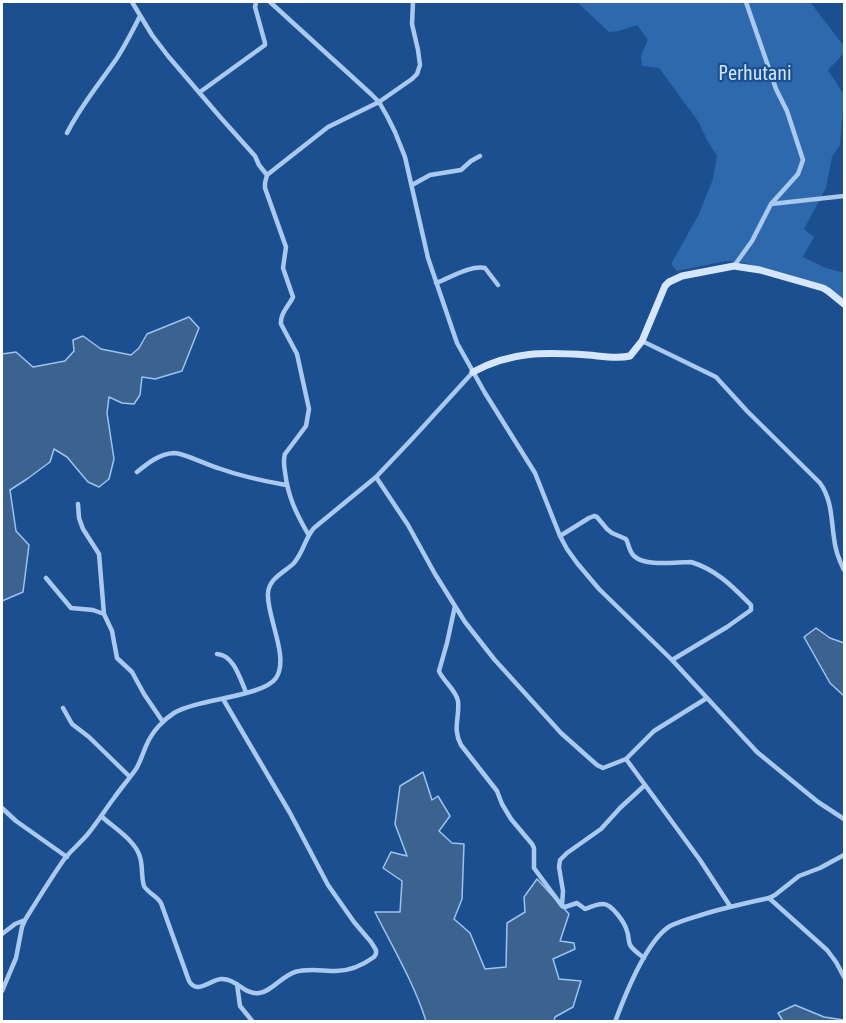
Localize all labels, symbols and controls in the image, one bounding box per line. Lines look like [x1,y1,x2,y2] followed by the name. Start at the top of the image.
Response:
[718,62,792,86] park label: Perhutani

